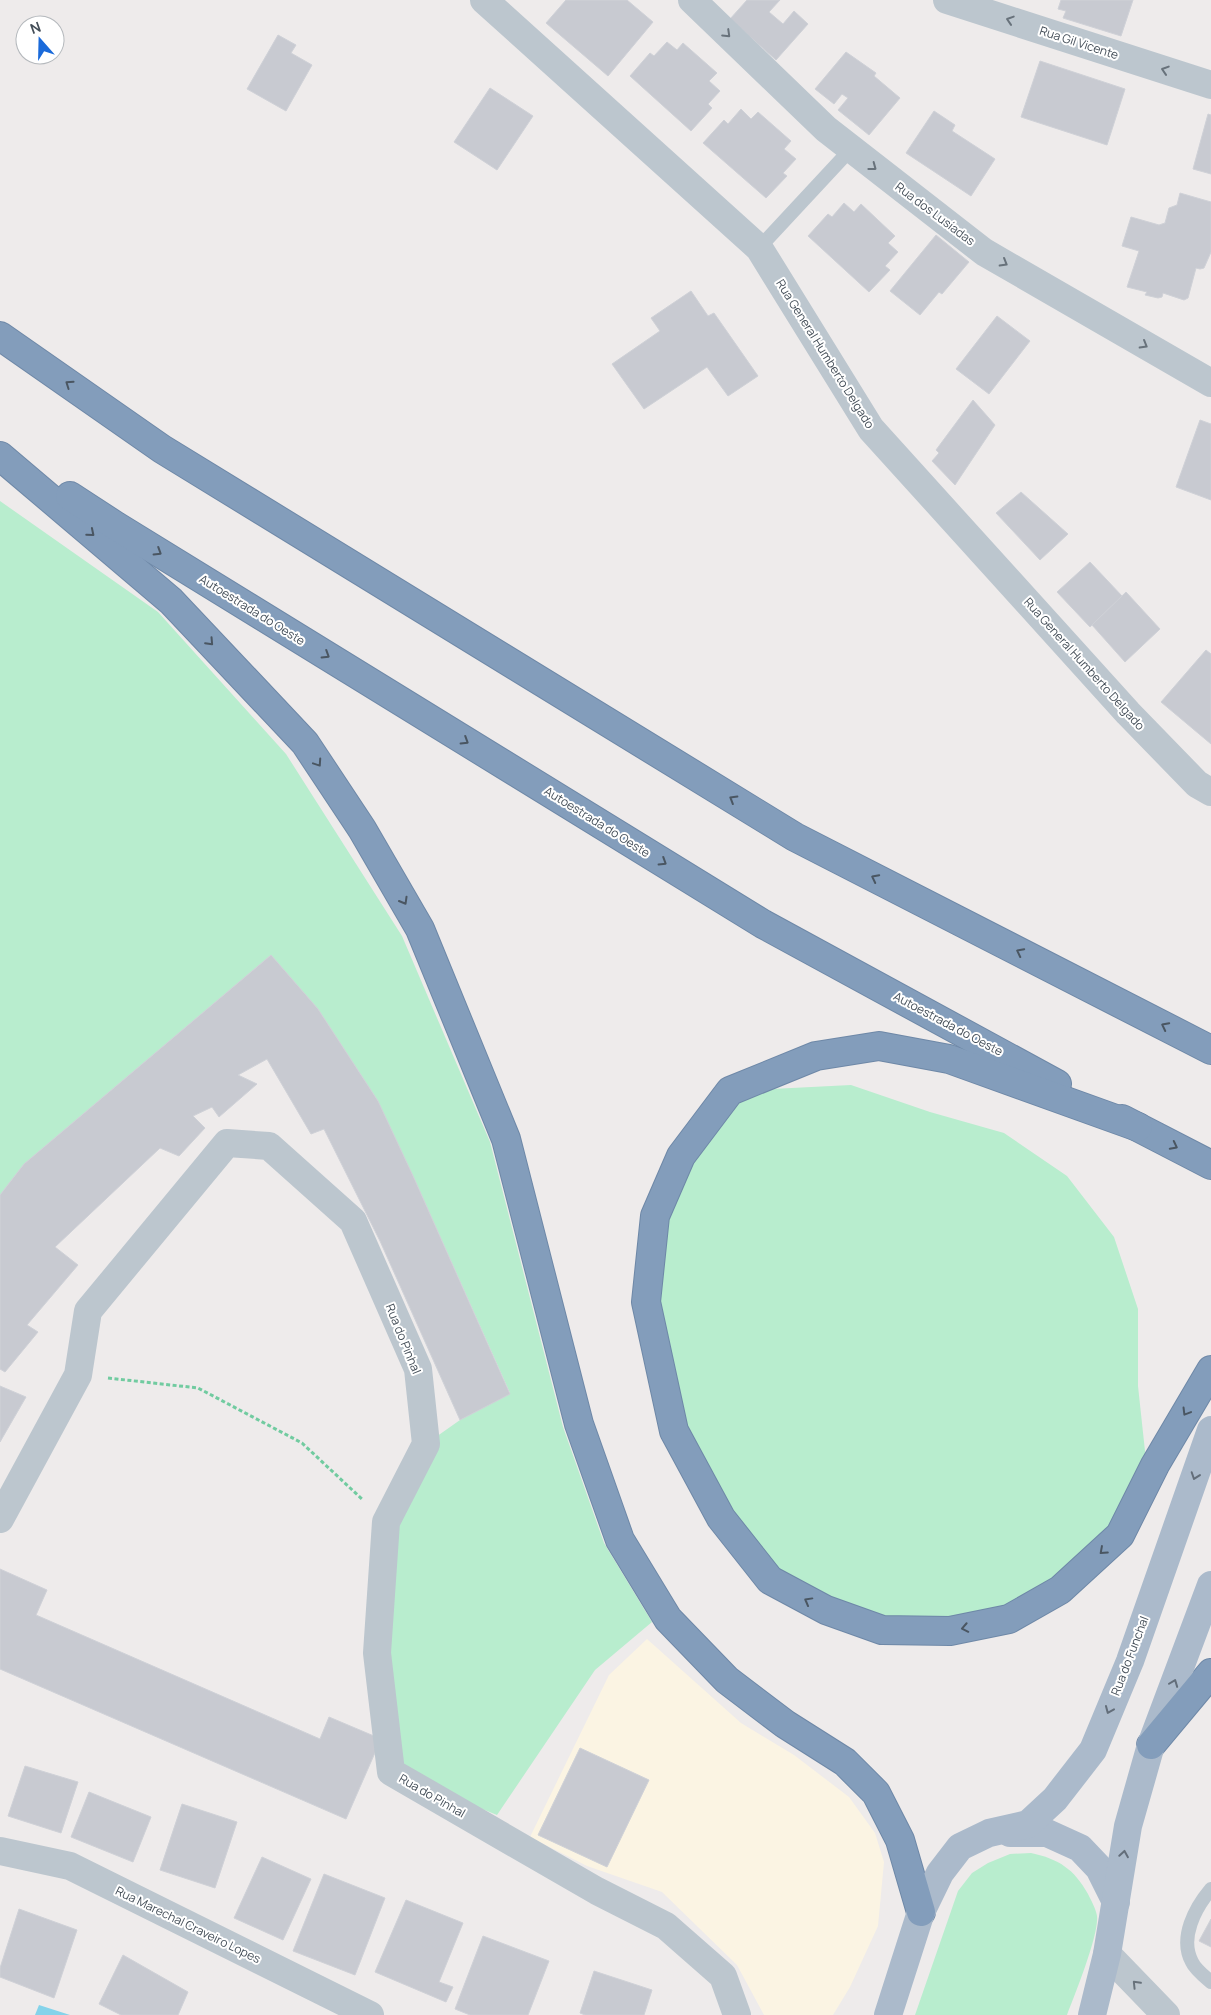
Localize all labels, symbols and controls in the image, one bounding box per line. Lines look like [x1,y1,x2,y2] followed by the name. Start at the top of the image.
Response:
[15,15,65,65] north arrow
[1006,16,1015,26] one-way arrow
[27,17,43,38] text: N
[1038,22,1121,63] street label: Rua Gil Vicente
[721,28,730,37] one-way arrow
[1161,66,1169,76] one-way arrow
[867,161,876,169] one-way arrow
[892,178,979,249] street label: Rua dos Lusíadas
[998,257,1007,267] one-way arrow
[772,276,878,432] street label: Rua General Humberto Delgado
[1139,338,1148,348] one-way arrow
[65,381,74,390] one-way arrow
[85,527,94,536] one-way arrow
[153,545,162,555] one-way arrow
[196,570,308,649] street label: Autoestrada do Oeste
[1020,594,1149,734] street label: Rua General Humberto Delgado
[204,637,213,646] one-way arrow
[321,649,330,659] one-way arrow
[459,734,468,744] one-way arrow
[312,758,321,767] one-way arrow
[541,782,653,861] street label: Autoestrada do Oeste
[730,796,739,806] one-way arrow
[657,856,666,866] one-way arrow
[871,874,880,884] one-way arrow
[398,896,408,905] one-way arrow
[1016,948,1025,958] one-way arrow
[891,988,1006,1060] street label: Autoestrada do Oeste
[1161,1022,1170,1032] one-way arrow
[1169,1140,1178,1150] one-way arrow
[382,1301,425,1376] street label: Rua do Pinhal
[1183,1407,1193,1416] one-way arrow
[1191,1471,1201,1479] one-way arrow
[1100,1545,1109,1554] one-way arrow
[805,1597,814,1607] one-way arrow
[1107,1614,1152,1698] street label: Rua do Funchal
[960,1622,969,1633] one-way arrow
[1168,1679,1178,1688] one-way arrow
[1105,1706,1115,1714] one-way arrow
[396,1770,469,1821] street label: Rua do Pinhal
[1118,1850,1128,1858] one-way arrow
[113,1882,264,1967] street label: Rua Marechal Craveiro Lopes
[1133,1981,1142,1990] one-way arrow

